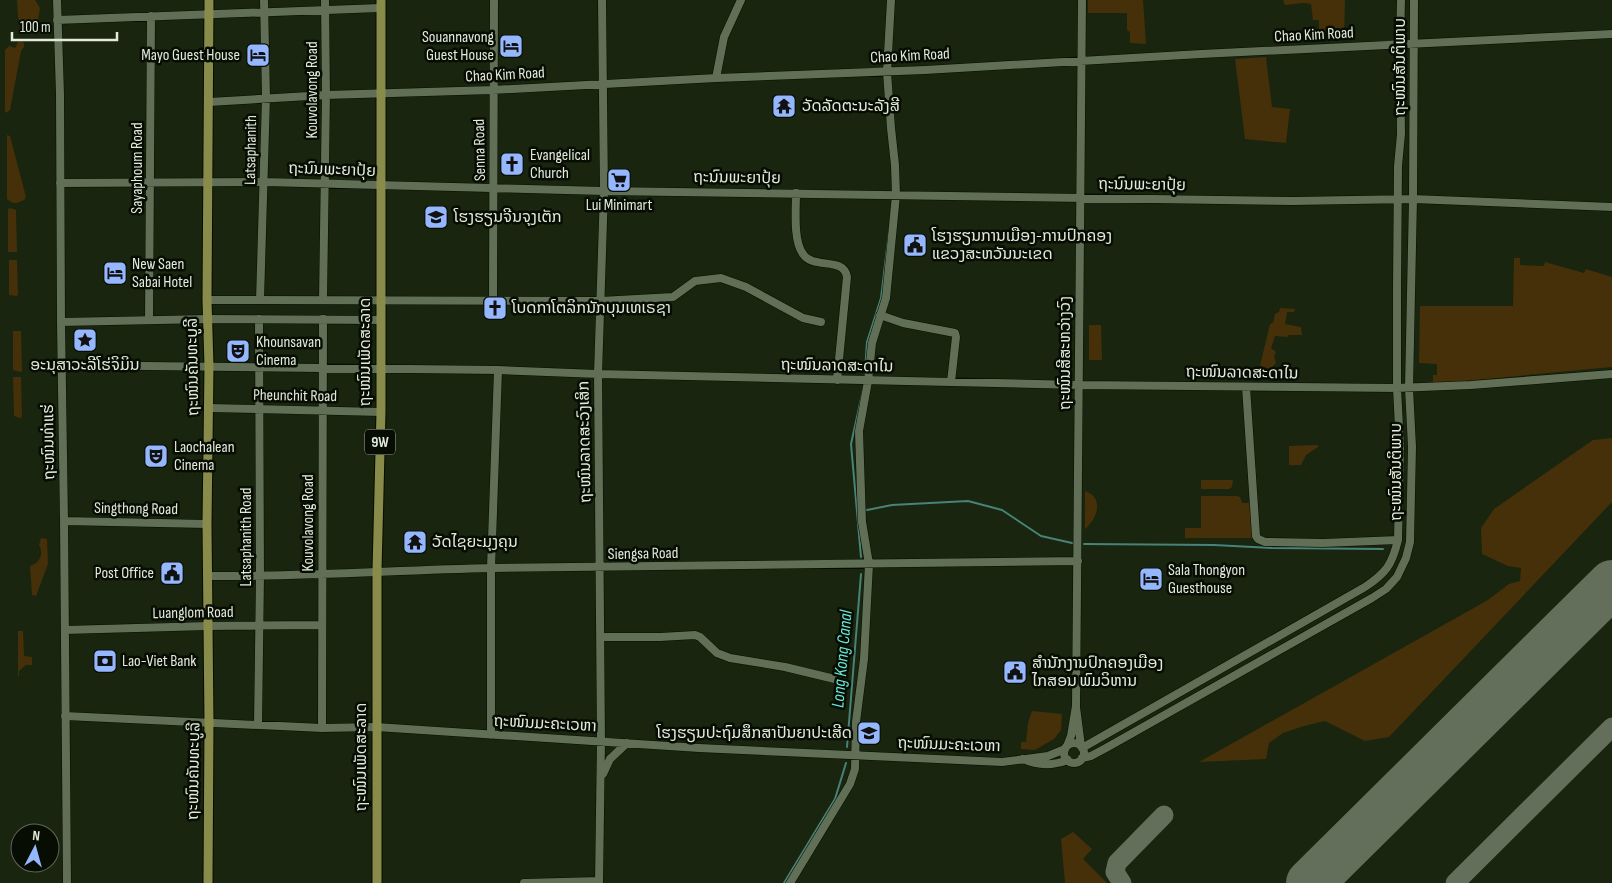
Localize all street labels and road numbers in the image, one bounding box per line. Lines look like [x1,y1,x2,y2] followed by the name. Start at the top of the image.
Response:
[1391,18,1410,116] street label: ຖະໜົນສັນຕິພາບ
[1274,23,1354,47] street label: Chao Kim Road
[303,41,322,139] street label: Kouvolavong Road
[870,44,950,68] street label: Chao Kim Road
[465,63,545,87] street label: Chao Kim Road
[241,115,261,185] street label: Latsaphanith
[470,119,490,181] street label: Senna Road
[128,122,147,214] street label: Sayaphoum Road
[288,159,376,181] street label: ຖະນົນພະຍາປຸ້ຍ
[693,168,781,188] street label: ຖະນົນພະຍາປຸ້ຍ
[1098,175,1186,195] street label: ຖະນົນພະຍາປຸ້ຍ
[1056,296,1075,410] street label: ຖະໜົນສີສະຫວ່າງວົງ
[356,297,375,407] street label: ຖະໜົນເພັດສະລາດ
[183,318,203,416] street label: ຖະໜົນຄັນທະບູລີ
[780,356,894,376] street label: ຖະໜົນລາດສະດາໄນ
[1185,363,1299,383] street label: ຖະໜົນລາດສະດາໄນ
[574,381,596,503] street label: ຖະໜົນລາດສະວົງເສິກ
[253,386,337,406] street label: Pheunchit Road
[39,404,59,480] street label: ຖະໜົນທ່າແຮ່
[1387,423,1406,521] street label: ຖະໜົນສັນຕິພາບ
[365,430,395,454] road number: 9W
[299,474,318,572] street label: Kouvolavong Road
[237,487,256,587] street label: Latsaphanith Road
[94,499,178,519] street label: Singthong Road
[608,544,678,564] street label: Siengsa Road
[152,603,234,623] street label: Luanglom Road
[352,702,371,812] street label: ຖະໜົນເພັດສະລາດ
[493,712,597,736] street label: ຖະໜົນມະຄະເວຫາ
[184,722,204,820] street label: ຖະໜົນຄັນທະບູລີ
[897,734,1001,756] street label: ຖະໜົນມະຄະເວຫາ

